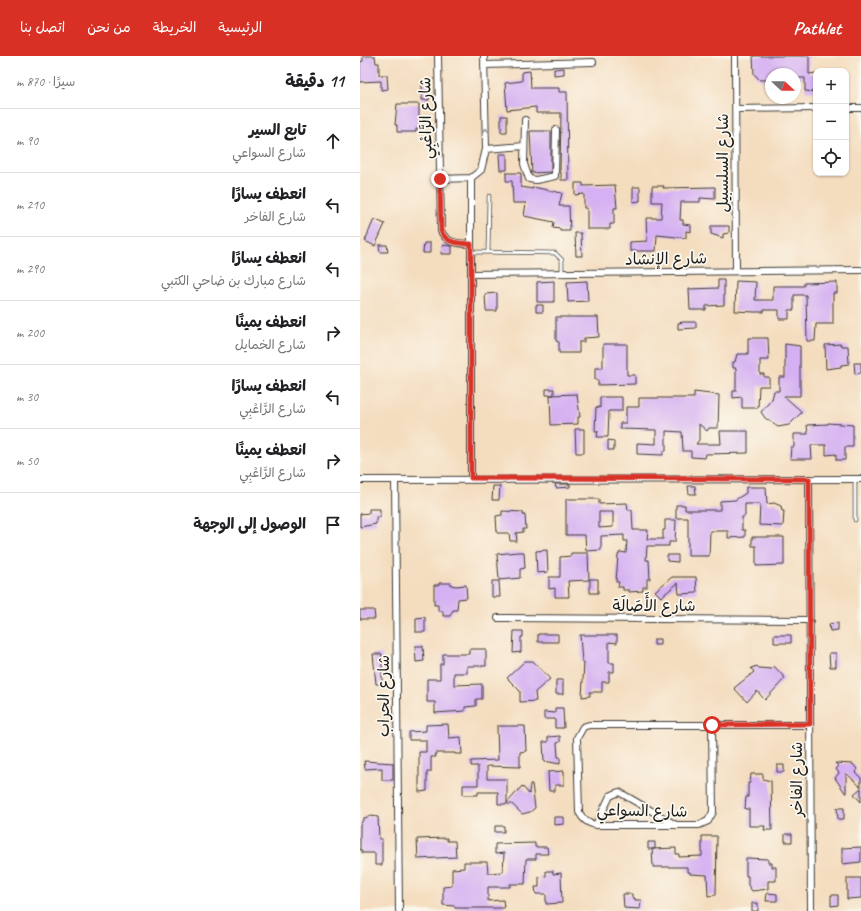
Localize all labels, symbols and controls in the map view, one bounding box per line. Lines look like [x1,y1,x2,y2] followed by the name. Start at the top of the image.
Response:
[793,16,841,40] text: Pathlet
[20,19,65,36] text: اتصل بنا
[87,19,131,36] text: من نحن
[153,19,196,36] text: الخريطة
[218,19,262,36] text: الرئيسية
[765,68,801,104] north arrow
[813,68,849,176] map controls
[813,68,849,104] button: +
[285,71,344,92] text: 11 دقيقة
[16,74,75,90] text: سيرًا · 870 m
[415,77,441,159] street label: شارع الرَّاعْبِي
[813,104,849,140] button: −
[713,113,734,213] street label: شارع السلسبيل
[249,121,306,140] text: تابع السير
[482,128,490,134] one-way arrow
[322,130,344,152] icon: ahead
[16,133,38,149] text: 90 m
[813,140,849,176] button: locate
[232,145,306,161] text: شارع السواعي
[431,170,449,188] route end
[231,185,306,204] text: انعطف يسارًا
[322,194,344,216] icon: left
[16,197,44,213] text: 210 m
[245,209,306,225] text: شارع الفاخر
[625,248,707,271] street label: شارع الإنشاد
[231,249,306,268] text: انعطف يسارًا
[322,258,344,280] icon: left
[16,261,44,277] text: 290 m
[161,273,306,289] text: شارع مبارك بن ضاحي الكتبي
[235,313,306,332] text: انعطف يمينًا
[322,322,344,344] icon: right
[16,325,44,341] text: 200 m
[235,337,306,353] text: شارع الخمايل
[231,377,306,396] text: انعطف يسارًا
[322,386,344,408] icon: left
[16,389,38,405] text: 30 m
[239,401,306,417] text: شارع الرَّاعْبِي
[235,441,306,460] text: انعطف يمينًا
[322,450,344,472] icon: right
[16,453,38,469] text: 50 m
[239,465,306,481] text: شارع الرَّاعْبِي
[322,514,344,536] icon: arrive
[193,515,306,534] text: الوصول إلى الوجهة
[612,592,696,617] street label: شارع الأَصَالَة
[374,655,395,737] street label: شارع الحراب
[703,716,721,734] route start
[787,742,808,819] street label: شارع الفاخر
[596,800,688,826] street label: شارع السواعي

